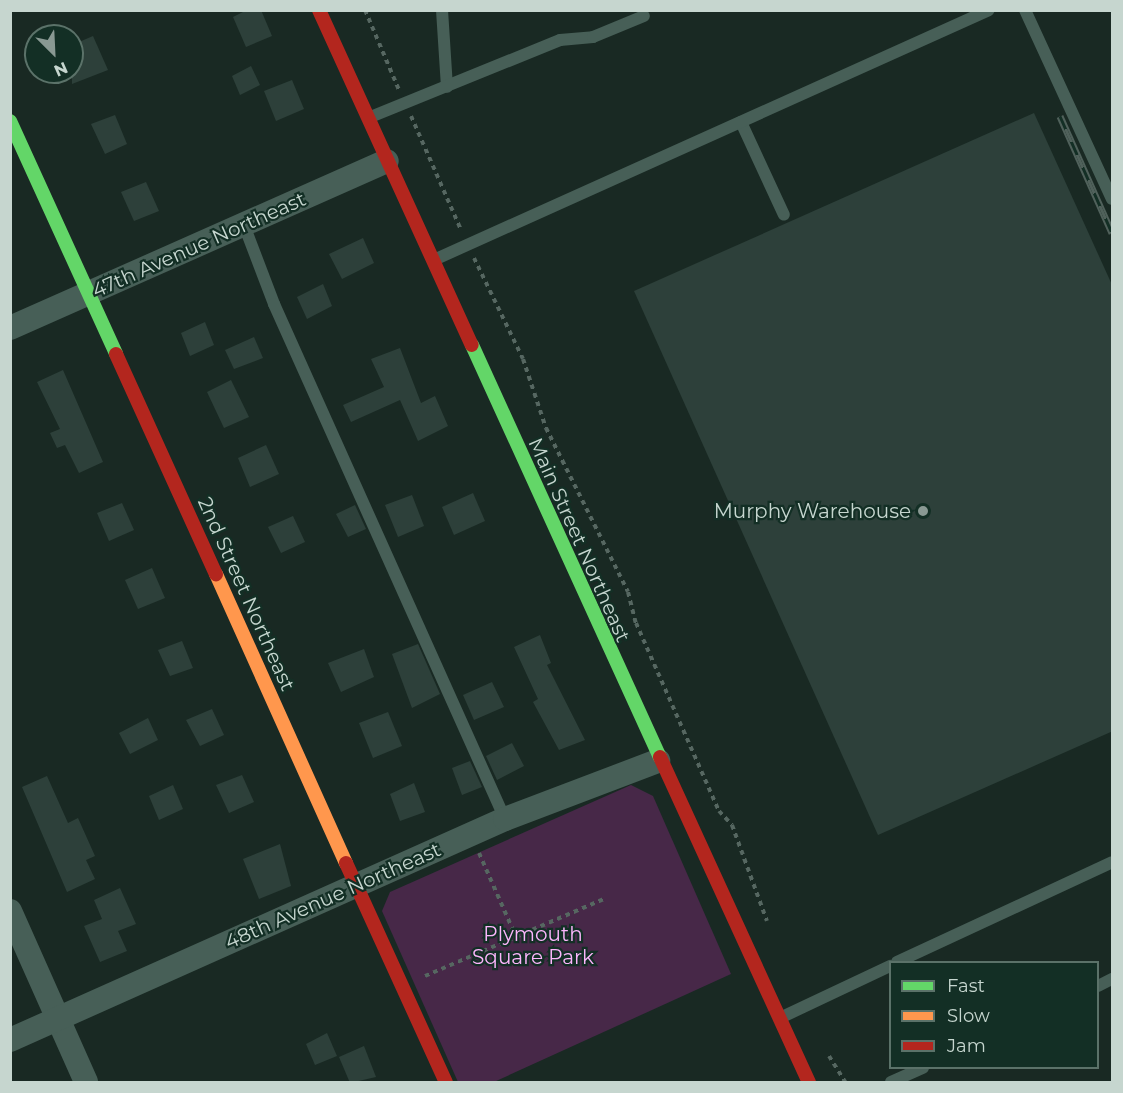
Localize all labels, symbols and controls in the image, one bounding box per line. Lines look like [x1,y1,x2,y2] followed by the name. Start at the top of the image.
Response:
[24,24,84,84] north arrow
[51,58,70,80] text: N
[88,187,310,303] street label: 47th Avenue Northeast
[523,434,635,646] street label: Main Street Northeast
[192,493,300,695] street label: 2nd Street Northeast
[714,499,911,523] place label: Murphy Warehouse
[916,504,930,518] marker: Murphy Warehouse
[221,837,445,955] street label: 48th Avenue Northeast
[472,923,594,970] park label: Plymouth Square Park
[889,961,1099,1069] legend
[947,975,985,997] text: Fast
[947,1005,990,1027] text: Slow
[947,1035,986,1057] text: Jam

